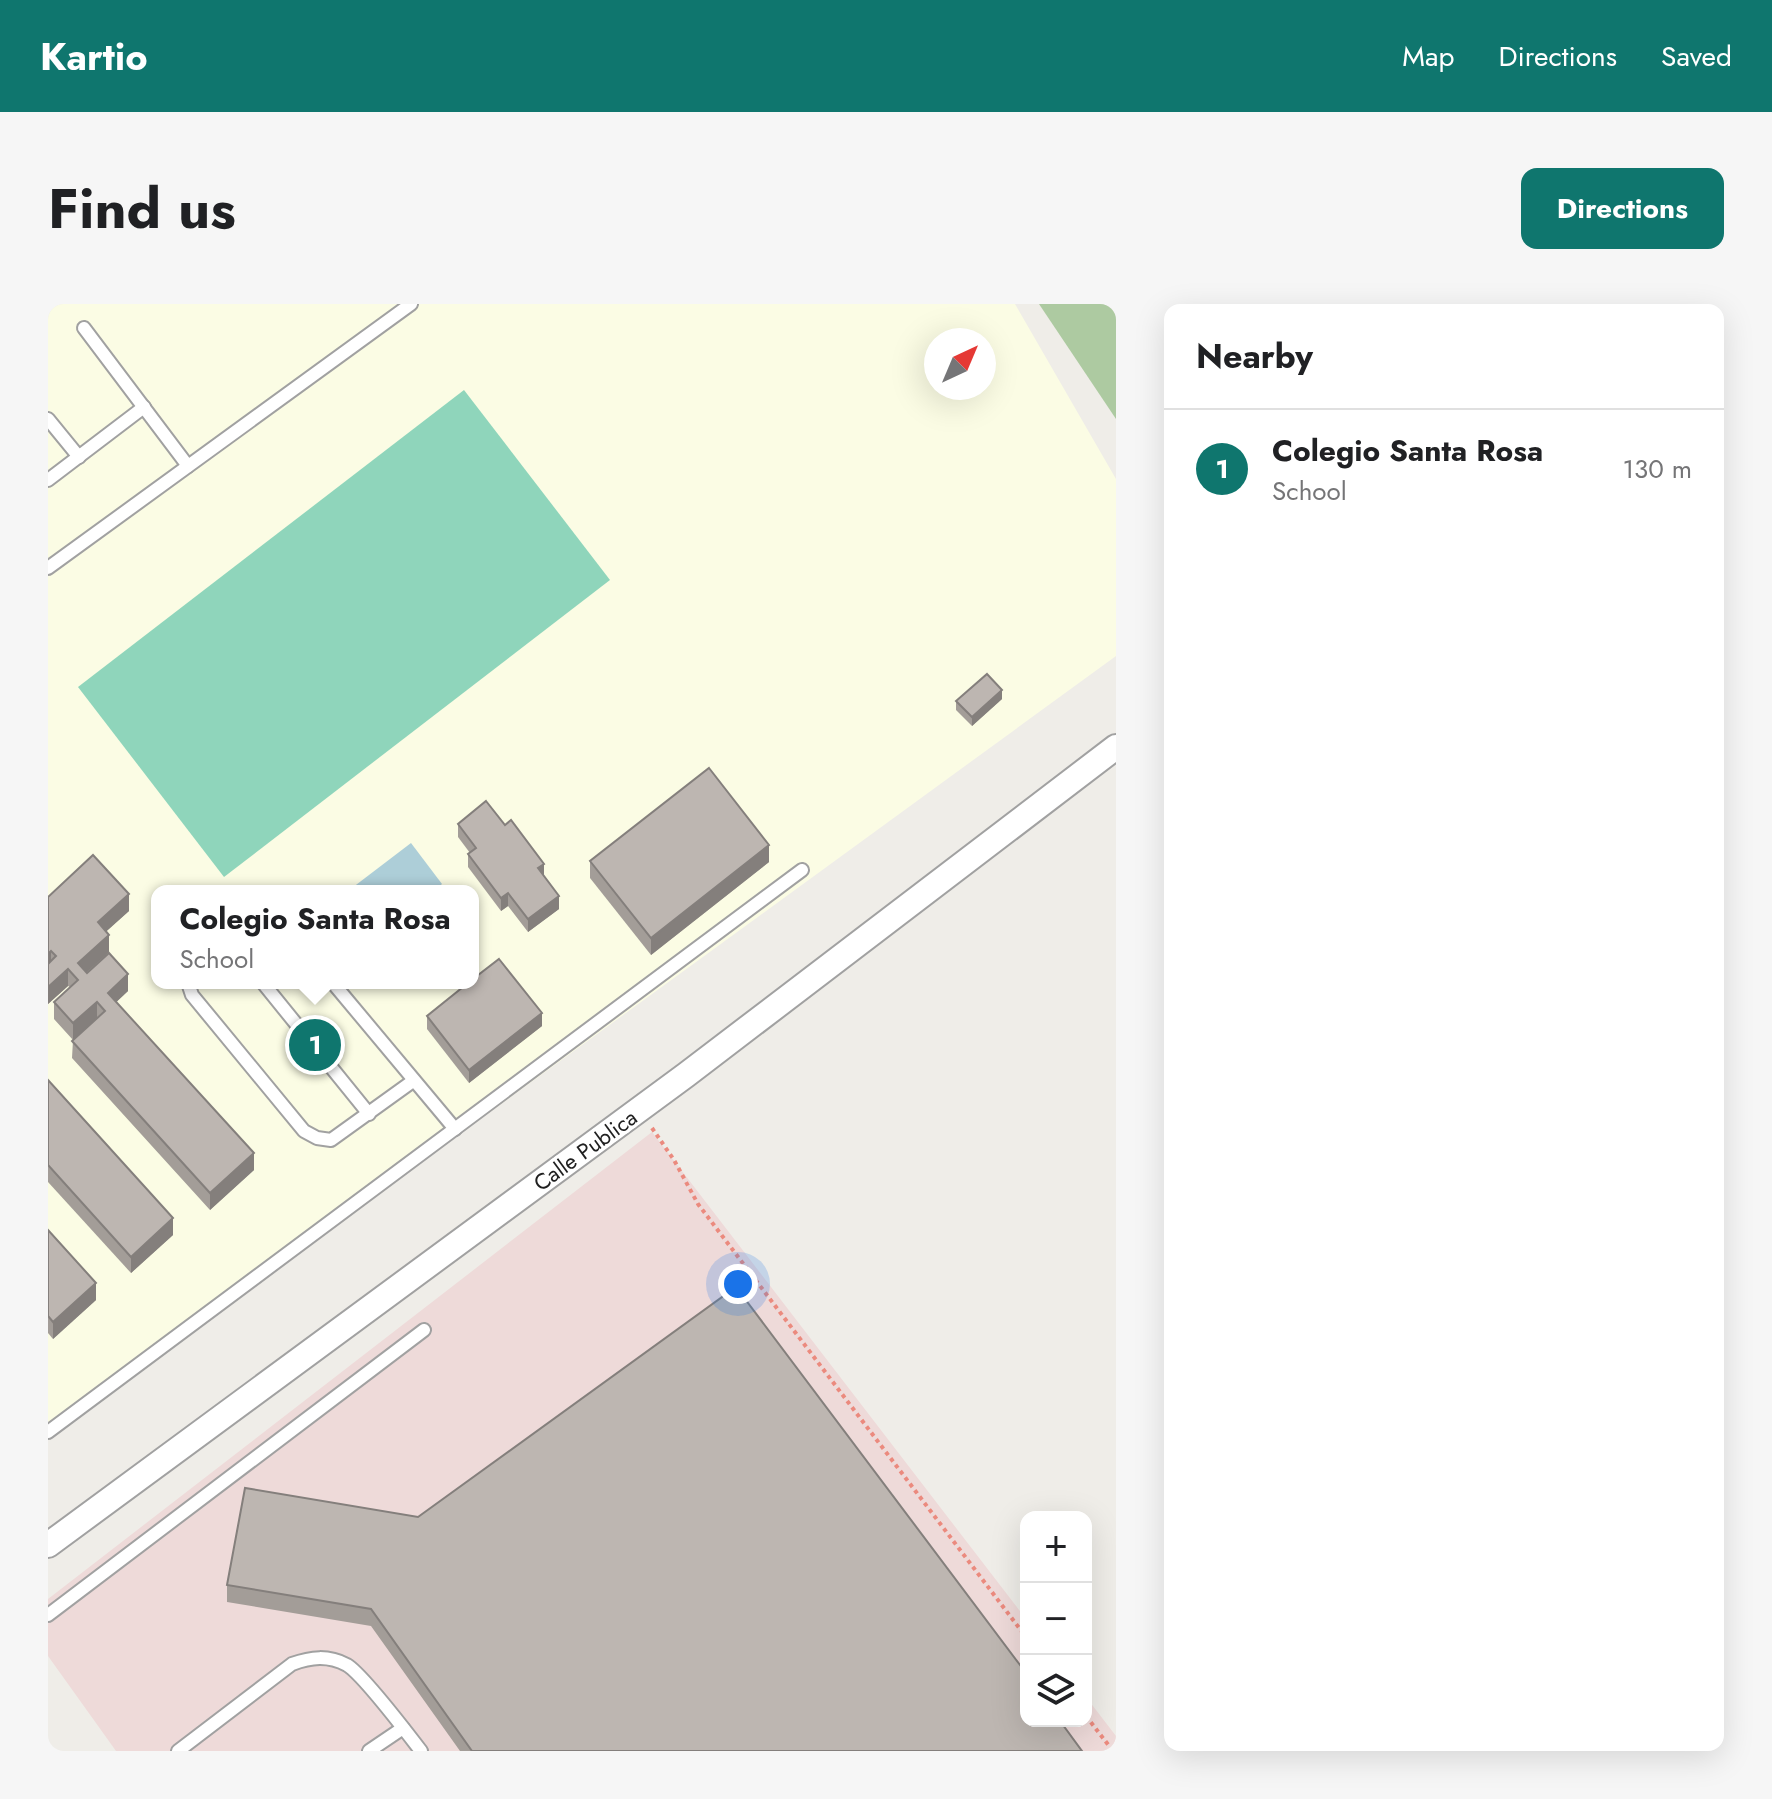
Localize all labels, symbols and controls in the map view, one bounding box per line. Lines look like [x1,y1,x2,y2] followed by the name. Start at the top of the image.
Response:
[40,29,148,84] text: Kartio
[1402,36,1454,77] text: Map
[1498,36,1617,77] text: Directions
[1661,36,1732,77] text: Saved
[48,168,236,249] text: Find us
[1521,168,1724,249] button: Directions
[924,328,996,400] north arrow
[1196,332,1313,381] text: Nearby
[1272,429,1543,472] text: Colegio Santa Rosa
[1215,450,1229,488] text: 1
[1622,450,1692,488] text: 130 m
[1272,472,1347,510] text: School
[151,885,479,989] popup
[179,897,451,940] text: Colegio Santa Rosa
[179,940,254,978] text: School
[289,1015,341,1075] pin: 1
[527,1101,643,1199] street label: Calle Publica
[718,1264,758,1304] your location
[1020,1511,1092,1727] map controls
[1020,1511,1092,1583] button: +
[1020,1583,1092,1655] button: −
[1020,1655,1092,1727] button: layers

